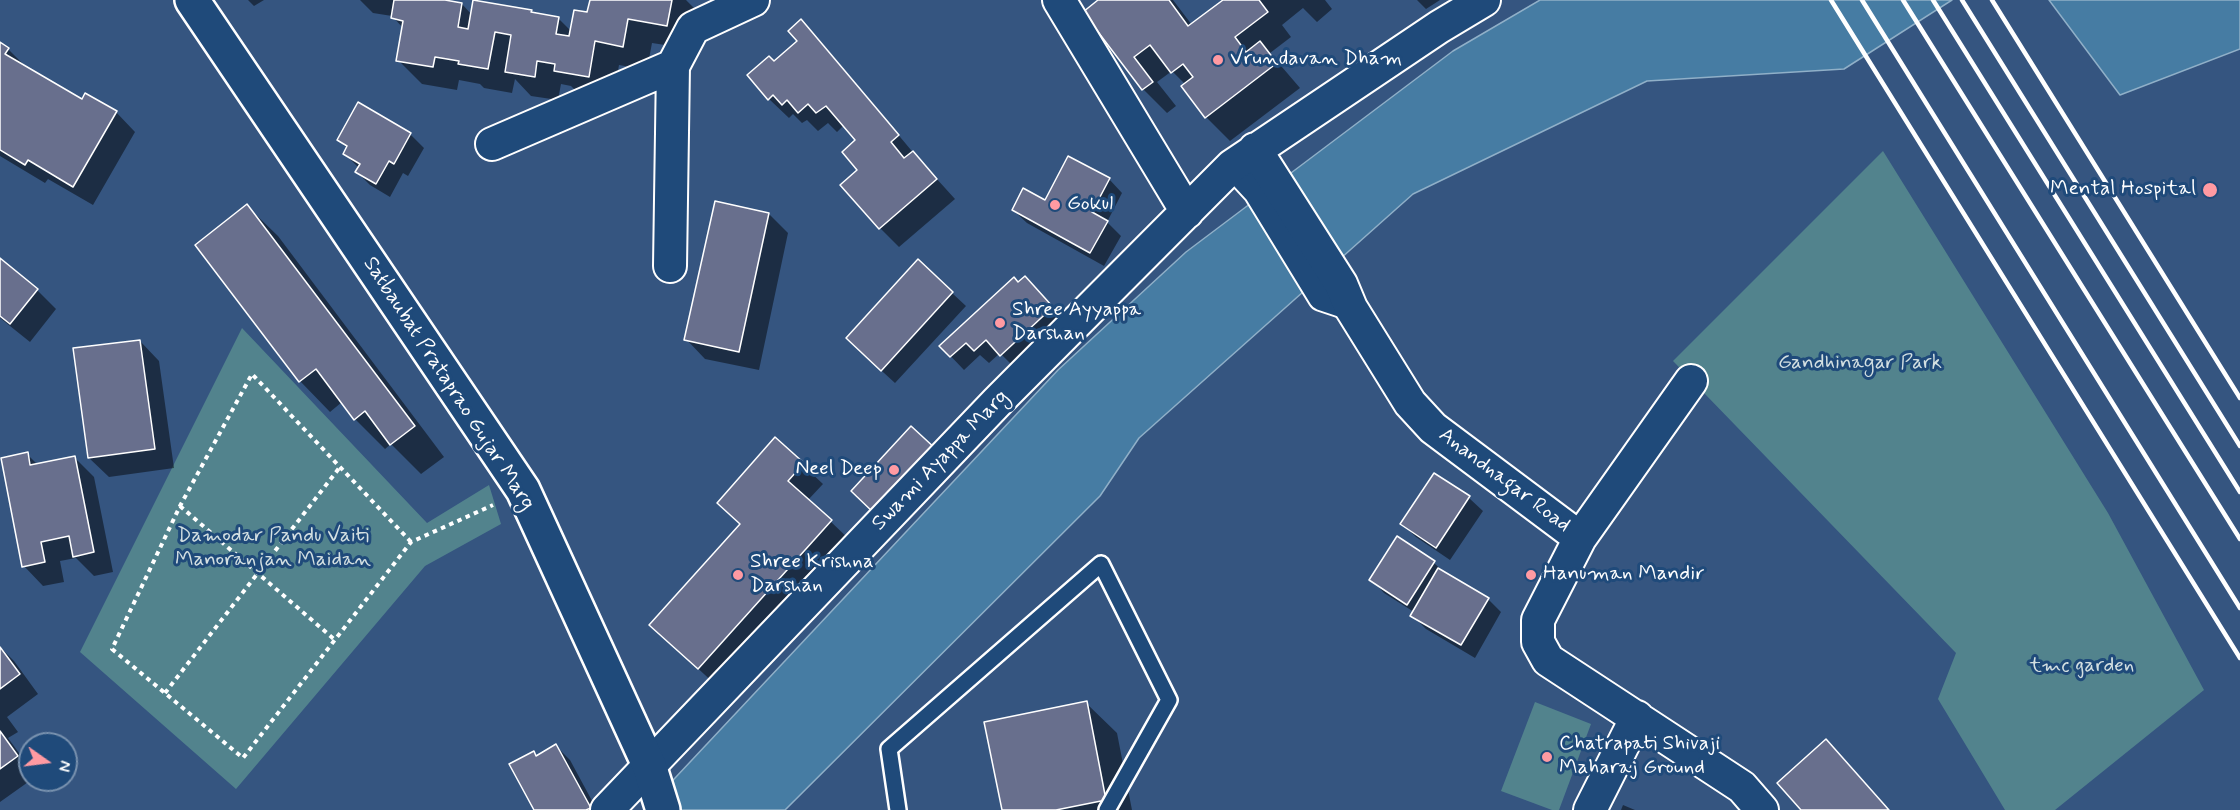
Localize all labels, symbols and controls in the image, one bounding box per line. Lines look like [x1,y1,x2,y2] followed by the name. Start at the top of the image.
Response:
[1230,47,1402,73] place label: Vrundavan Dham
[1211,53,1225,67] marker: Vrundavan Dham
[2050,177,2196,203] place label: Mental Hospital
[2201,181,2219,199] marker: Mental Hospital
[1067,192,1113,218] place label: Gokul
[1048,198,1062,212] marker: Gokul
[357,253,539,515] street label: Satbaubat Prataprao Gujar Marg
[1012,298,1141,348] place label: Shree Ayyappa Darshan
[993,316,1007,330] marker: Shree Ayyappa Darshan
[1778,351,1942,377] park label: Gandhinagar Park
[867,385,1015,537] street label: Swami Ayappa Marg
[1433,423,1575,539] street label: Anandnagar Road
[796,457,882,483] place label: Neel Deep
[887,463,901,477] marker: Neel Deep
[175,524,371,574] park label: Damodar Pandu Vaiti Manoranjan Maidan
[750,550,874,600] place label: Shree Krishna Darshan
[1543,562,1705,588] place label: Hanuman Mandir
[731,568,745,582] marker: Shree Krishna Darshan
[1524,568,1538,582] marker: Hanuman Mandir
[2030,654,2134,680] park label: tmc garden
[18,732,78,792] north arrow
[1559,732,1720,782] place label: Chatrapati Shivaji Maharaj Ground
[1540,750,1554,764] marker: Chatrapati Shivaji Maharaj Ground
[53,758,75,774] text: N

